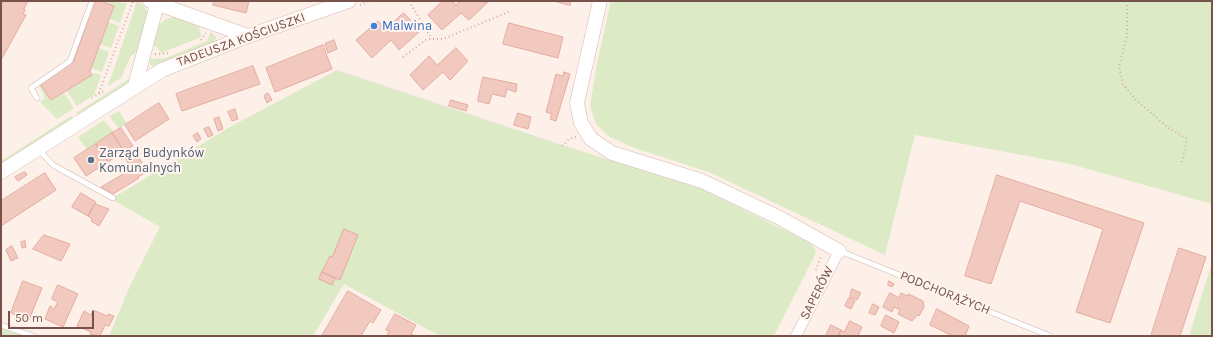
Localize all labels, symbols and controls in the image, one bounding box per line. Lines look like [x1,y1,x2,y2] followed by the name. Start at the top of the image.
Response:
[175,10,307,70] street label: TADEUSZA KOŚCIUSZKI
[382,18,432,34] place label: Malwina
[369,21,379,31] marker: Malwina
[99,145,204,176] place label: Zarząd Budynków Komunalnych
[86,155,96,165] marker: Zarząd Budynków Komunalnych
[797,264,837,322] street label: SAPERÓW
[898,268,992,318] street label: PODCHORĄŻYCH
[10,303,96,329] scale bar
[15,311,43,325] text: 50 m

